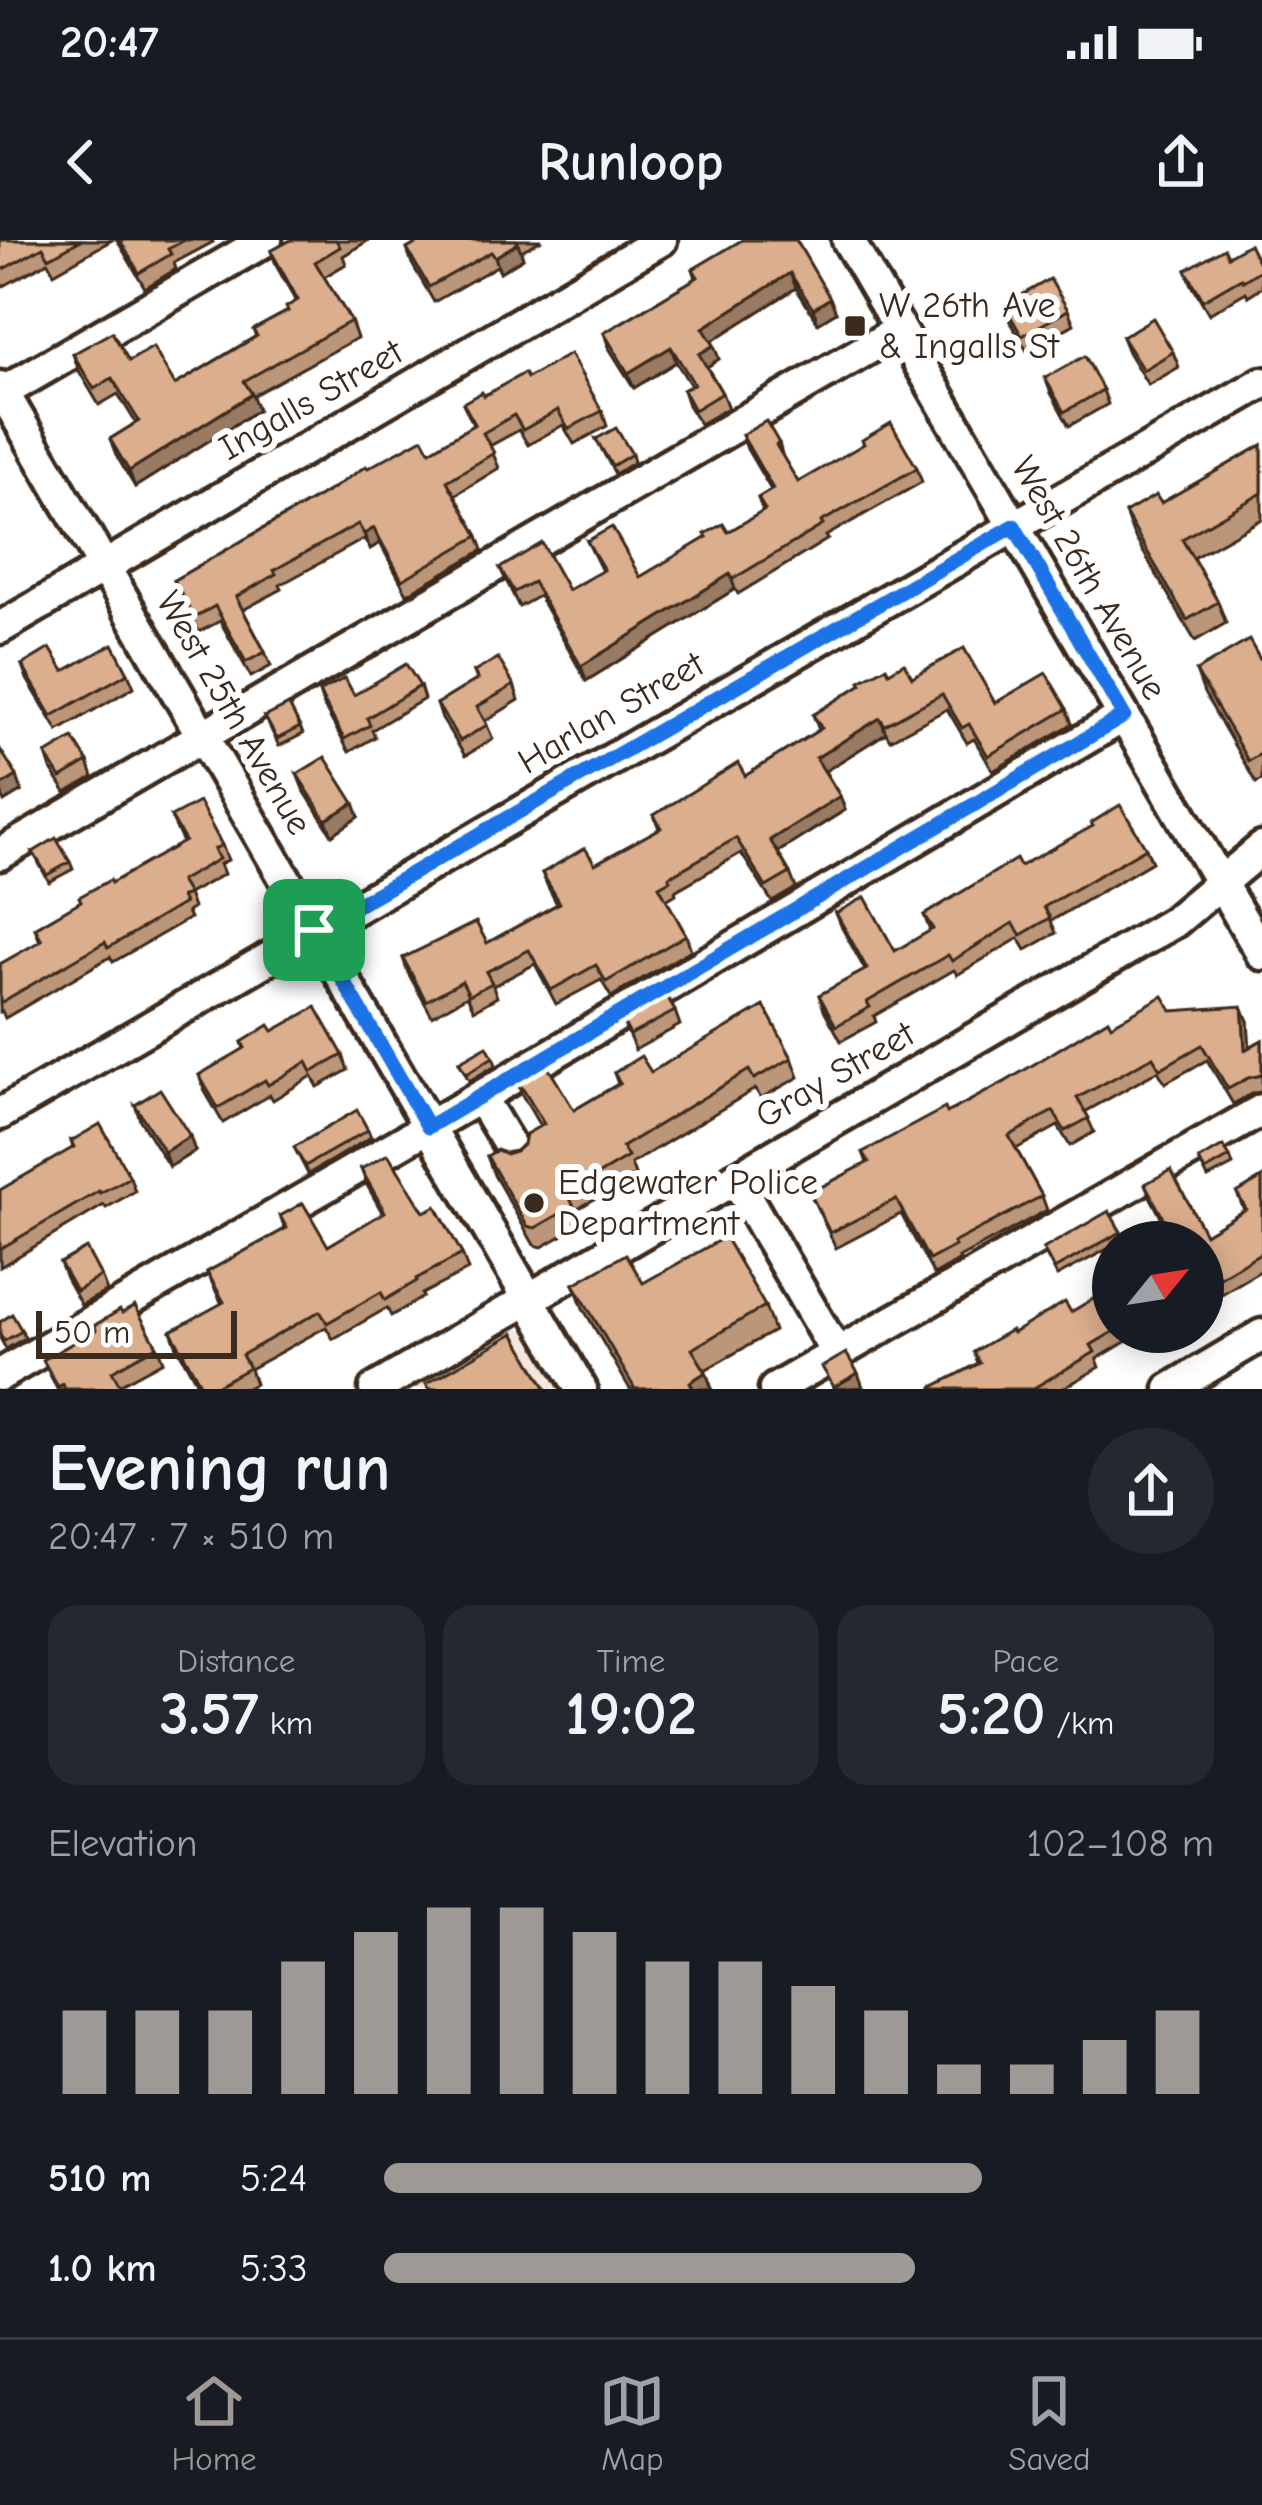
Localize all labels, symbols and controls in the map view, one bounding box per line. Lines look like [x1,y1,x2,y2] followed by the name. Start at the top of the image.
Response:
[60,16,159,68] text: 20:47
[48,129,114,195] icon: back
[1148,129,1214,195] icon: share
[538,131,724,194] text: Runloop
[879,285,1061,367] place label: W 26th Ave & Ingalls St
[842,313,868,339] marker: W 26th Ave & Ingalls St
[212,330,411,469] street label: Ingalls Street
[1003,449,1175,707] street label: West 26th Avenue
[148,584,320,842] street label: West 25th Avenue
[511,643,713,783] street label: Harlan Street
[263,879,365,981] pin
[281,897,347,963] icon: arrive
[748,1012,923,1137] street label: Gray Street
[558,1162,818,1244] place label: Edgewater Police Department
[521,1190,547,1216] marker: Edgewater Police Department
[1092,1221,1224,1353] north arrow
[1092,1221,1224,1353] map controls
[36,1305,237,1358] scale bar
[54,1313,130,1351] text: 50 m
[1088,1428,1214,1554] button: share
[48,1431,390,1507] text: Evening run
[48,1514,334,1559] text: 20:47 · 7 × 510 m
[177,1642,295,1680] text: Distance
[597,1642,665,1680] text: Time
[992,1642,1059,1680] text: Pace
[160,1680,259,1749] text: 3.57
[565,1680,697,1749] text: 19:02
[937,1680,1046,1749] text: 5:20
[259,1704,313,1742] text: km
[1046,1704,1114,1742] text: /km
[48,1821,197,1866] text: Elevation
[1026,1821,1214,1866] text: 102–108 m
[48,2156,151,2201] text: 510 m
[240,2156,307,2201] text: 5:24
[48,2246,157,2291] text: 1.0 km
[240,2246,308,2291] text: 5:33
[171,2368,257,2478] tab: Home
[599,2368,665,2478] tab: Map
[1008,2368,1091,2478] tab: Saved

